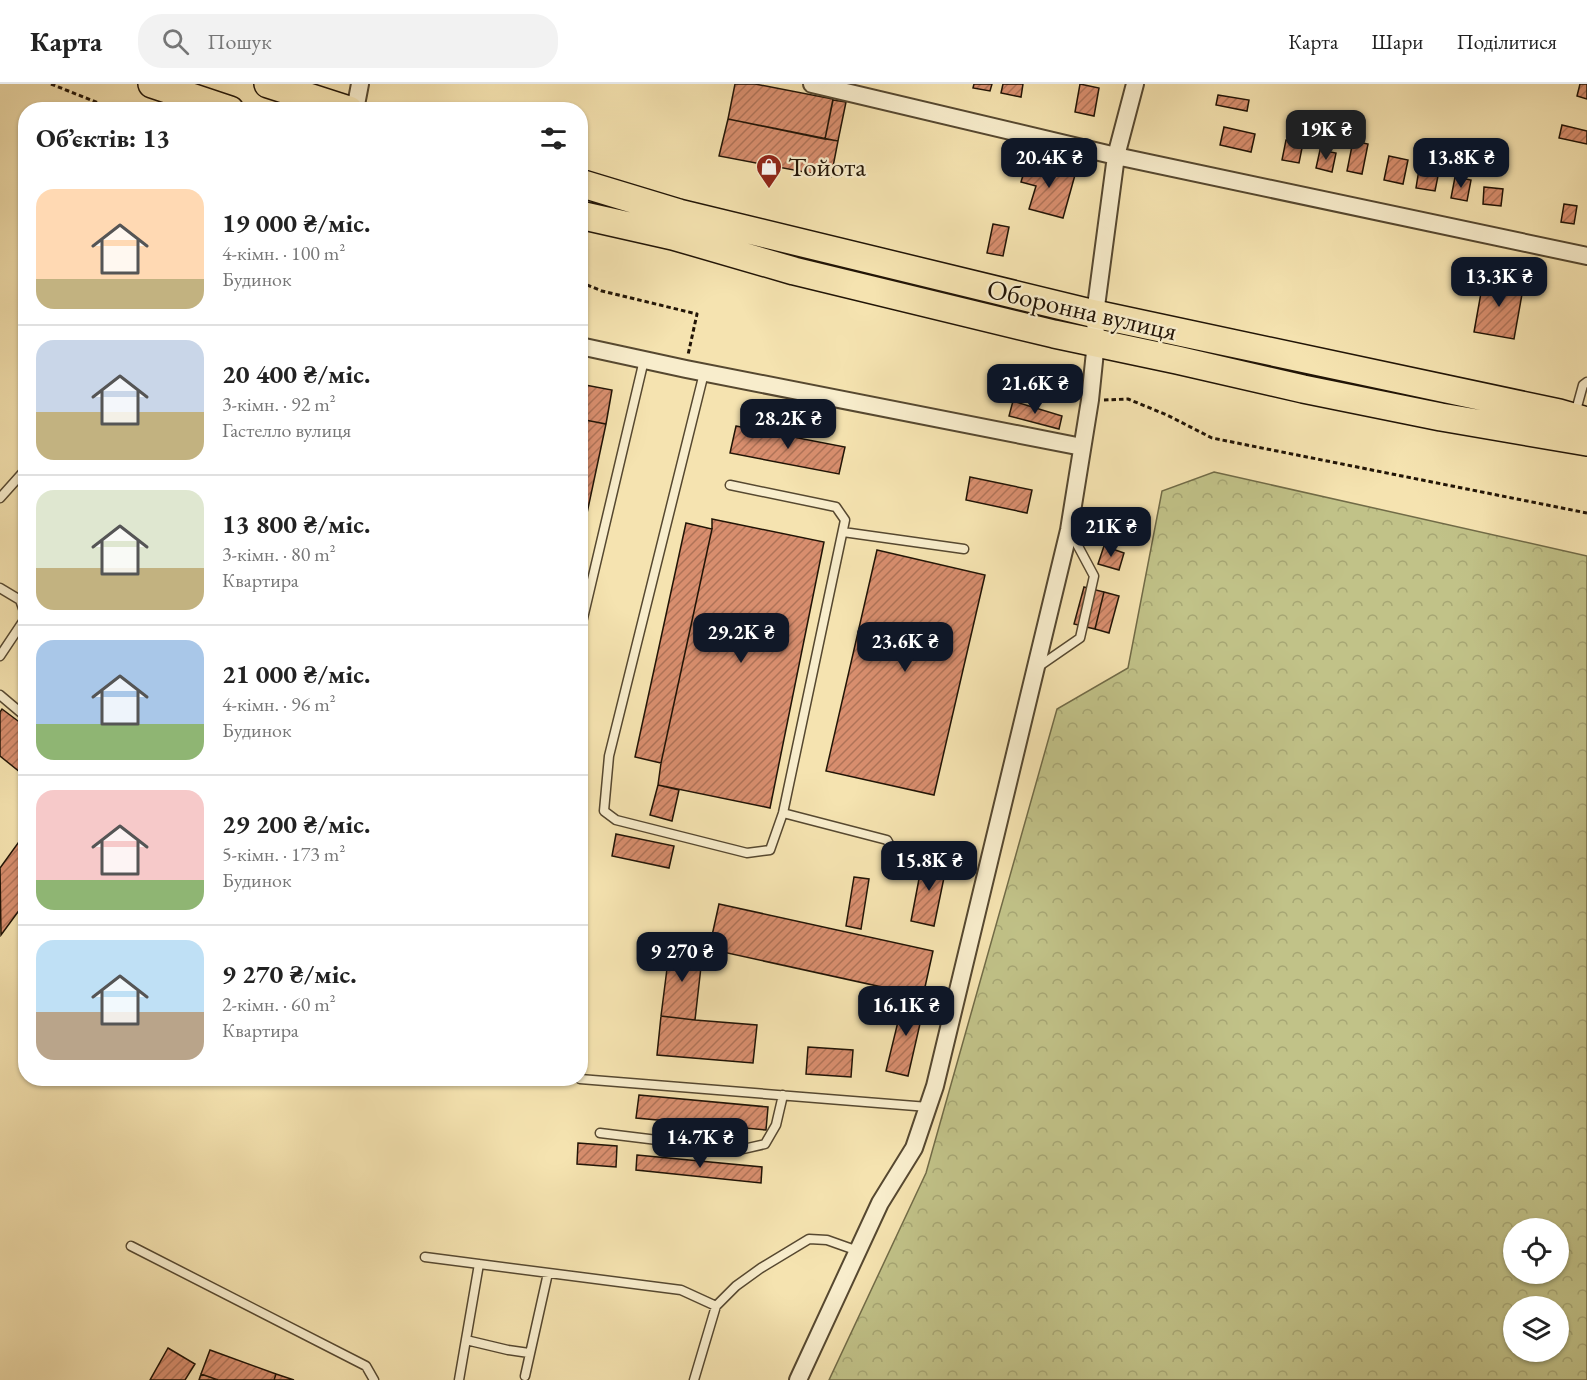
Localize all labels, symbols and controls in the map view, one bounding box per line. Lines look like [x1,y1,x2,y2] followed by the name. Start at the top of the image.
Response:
[138,14,558,68] search box
[30,23,102,59] text: Карта
[159,25,192,58] icon: search
[207,27,272,56] text: Пошук
[1288,28,1338,55] text: Карта
[1371,28,1423,55] text: Шари
[1456,28,1557,55] text: Поділитися
[1284,110,1368,161] pin: 19K ₴
[1300,116,1352,142] text: 19K ₴
[36,121,170,155] text: Об’єктів: 13
[537,122,570,155] icon: filters
[994,138,1104,189] pin: 20.4K ₴
[1406,138,1516,189] pin: 13.8K ₴
[1015,144,1083,170] text: 20.4K ₴
[1427,144,1495,170] text: 13.8K ₴
[788,149,866,184] place label: Тойота
[754,152,784,190] shop icon: Тойота
[222,206,370,240] text: 19 000 ₴/міс.
[84,213,156,285] icon: home
[222,240,345,266] text: 4-кімн. · 100 m²
[1444,257,1554,308] pin: 13.3K ₴
[1465,263,1533,289] text: 13.3K ₴
[222,266,292,292] text: Будинок
[984,271,1180,348] street label: Оборонна вулиця
[222,357,370,391] text: 20 400 ₴/міс.
[84,364,156,436] icon: home
[980,364,1090,415] pin: 21.6K ₴
[1001,370,1069,396] text: 21.6K ₴
[222,391,336,417] text: 3-кімн. · 92 m²
[733,399,843,450] pin: 28.2K ₴
[754,405,822,431] text: 28.2K ₴
[222,417,351,443] text: Гастелло вулиця
[222,507,370,541] text: 13 800 ₴/міс.
[1069,507,1153,558] pin: 21K ₴
[1085,513,1137,539] text: 21K ₴
[84,514,156,586] icon: home
[222,541,336,567] text: 3-кімн. · 80 m²
[222,567,299,593] text: Квартира
[686,613,796,664] pin: 29.2K ₴
[707,619,775,645] text: 29.2K ₴
[850,622,960,673] pin: 23.6K ₴
[871,628,939,654] text: 23.6K ₴
[222,657,370,691] text: 21 000 ₴/міс.
[84,664,156,736] icon: home
[222,691,336,717] text: 4-кімн. · 96 m²
[222,717,292,743] text: Будинок
[222,807,370,841] text: 29 200 ₴/міс.
[84,814,156,886] icon: home
[222,841,345,867] text: 5-кімн. · 173 m²
[874,841,984,892] pin: 15.8K ₴
[895,847,963,873] text: 15.8K ₴
[222,867,292,893] text: Будинок
[627,932,737,983] pin: 9 270 ₴
[651,938,713,964] text: 9 270 ₴
[222,957,357,991] text: 9 270 ₴/міс.
[84,964,156,1036] icon: home
[851,986,961,1037] pin: 16.1K ₴
[222,991,336,1017] text: 2-кімн. · 60 m²
[872,992,940,1018] text: 16.1K ₴
[222,1017,299,1043] text: Квартира
[645,1118,755,1169] pin: 14.7K ₴
[666,1124,734,1150] text: 14.7K ₴
[1503,1218,1569,1362] map controls
[1503,1218,1569,1284] button: locate
[1503,1296,1569,1362] button: layers

